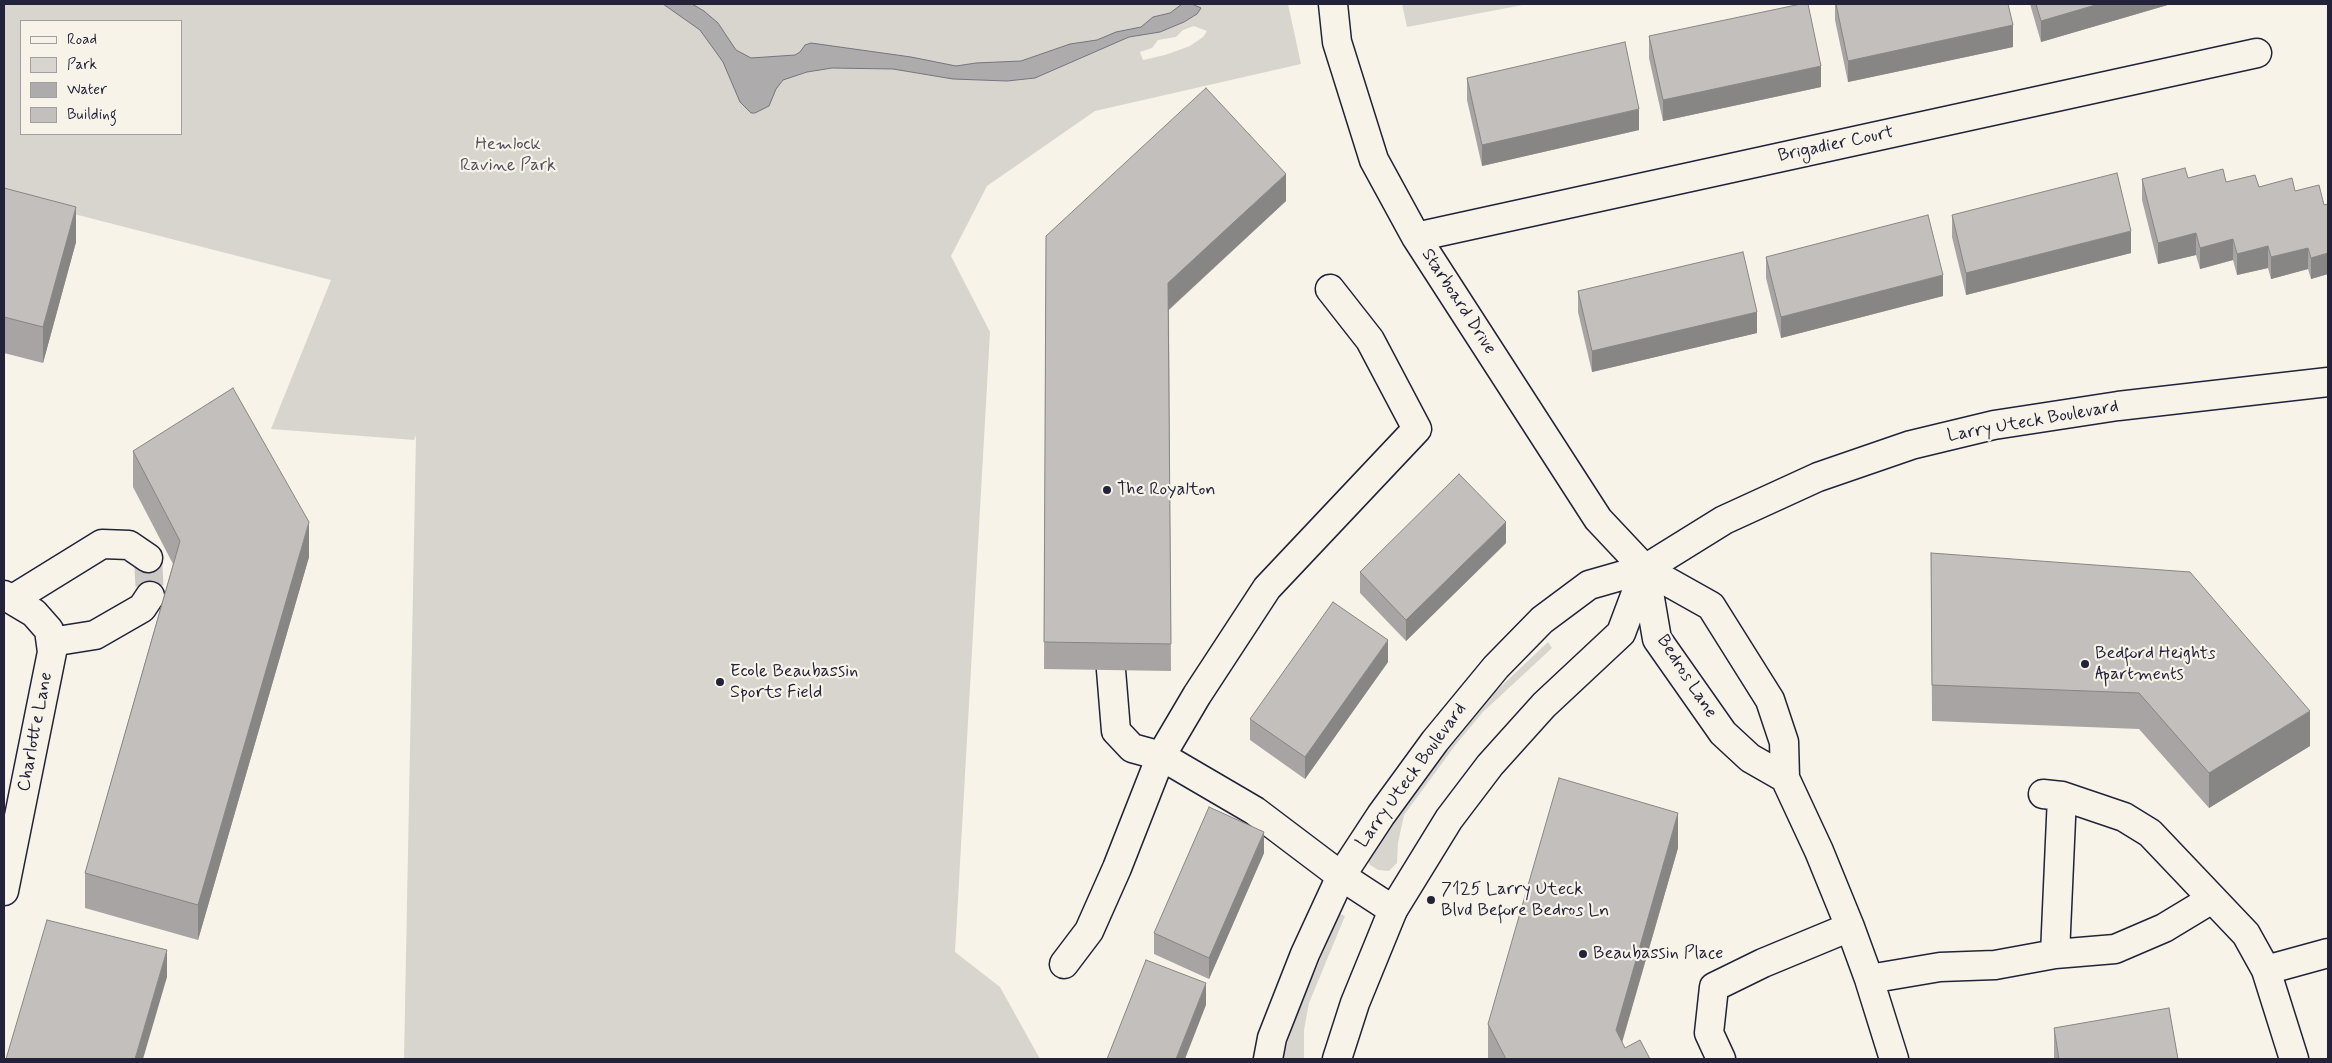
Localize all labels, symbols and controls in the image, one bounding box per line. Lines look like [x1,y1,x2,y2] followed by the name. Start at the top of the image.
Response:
[20,20,182,135] legend
[67,30,97,50] text: Road
[67,55,97,75] text: Park
[67,80,107,100] text: Water
[67,105,117,125] text: Building
[1776,122,1896,168] street label: Brigadier Court
[460,134,556,176] park label: Hemlock Ravine Park
[1416,245,1500,359] street label: Starboard Drive
[1946,396,2120,448] street label: Larry Uteck Boulevard
[1117,479,1216,501] place label: The Royalton
[1101,484,1113,496] marker: The Royalton
[1651,631,1721,723] street label: Bedros Lane
[2095,643,2216,686] place label: Bedford Heights Apartments
[2079,658,2091,670] marker: Bedford Heights Apartments
[730,661,858,704] place label: Ecole Beaubassin Sports Field
[14,670,58,794] street label: Charlotte Lane
[714,676,726,688] marker: Ecole Beaubassin Sports Field
[1352,699,1472,853] street label: Larry Uteck Boulevard
[1441,879,1609,922] place label: 7125 Larry Uteck Blvd Before Bedros Ln
[1425,894,1437,906] marker: 7125 Larry Uteck Blvd Before Bedros Ln
[1593,943,1723,965] place label: Beaubassin Place
[1577,948,1589,960] marker: Beaubassin Place

